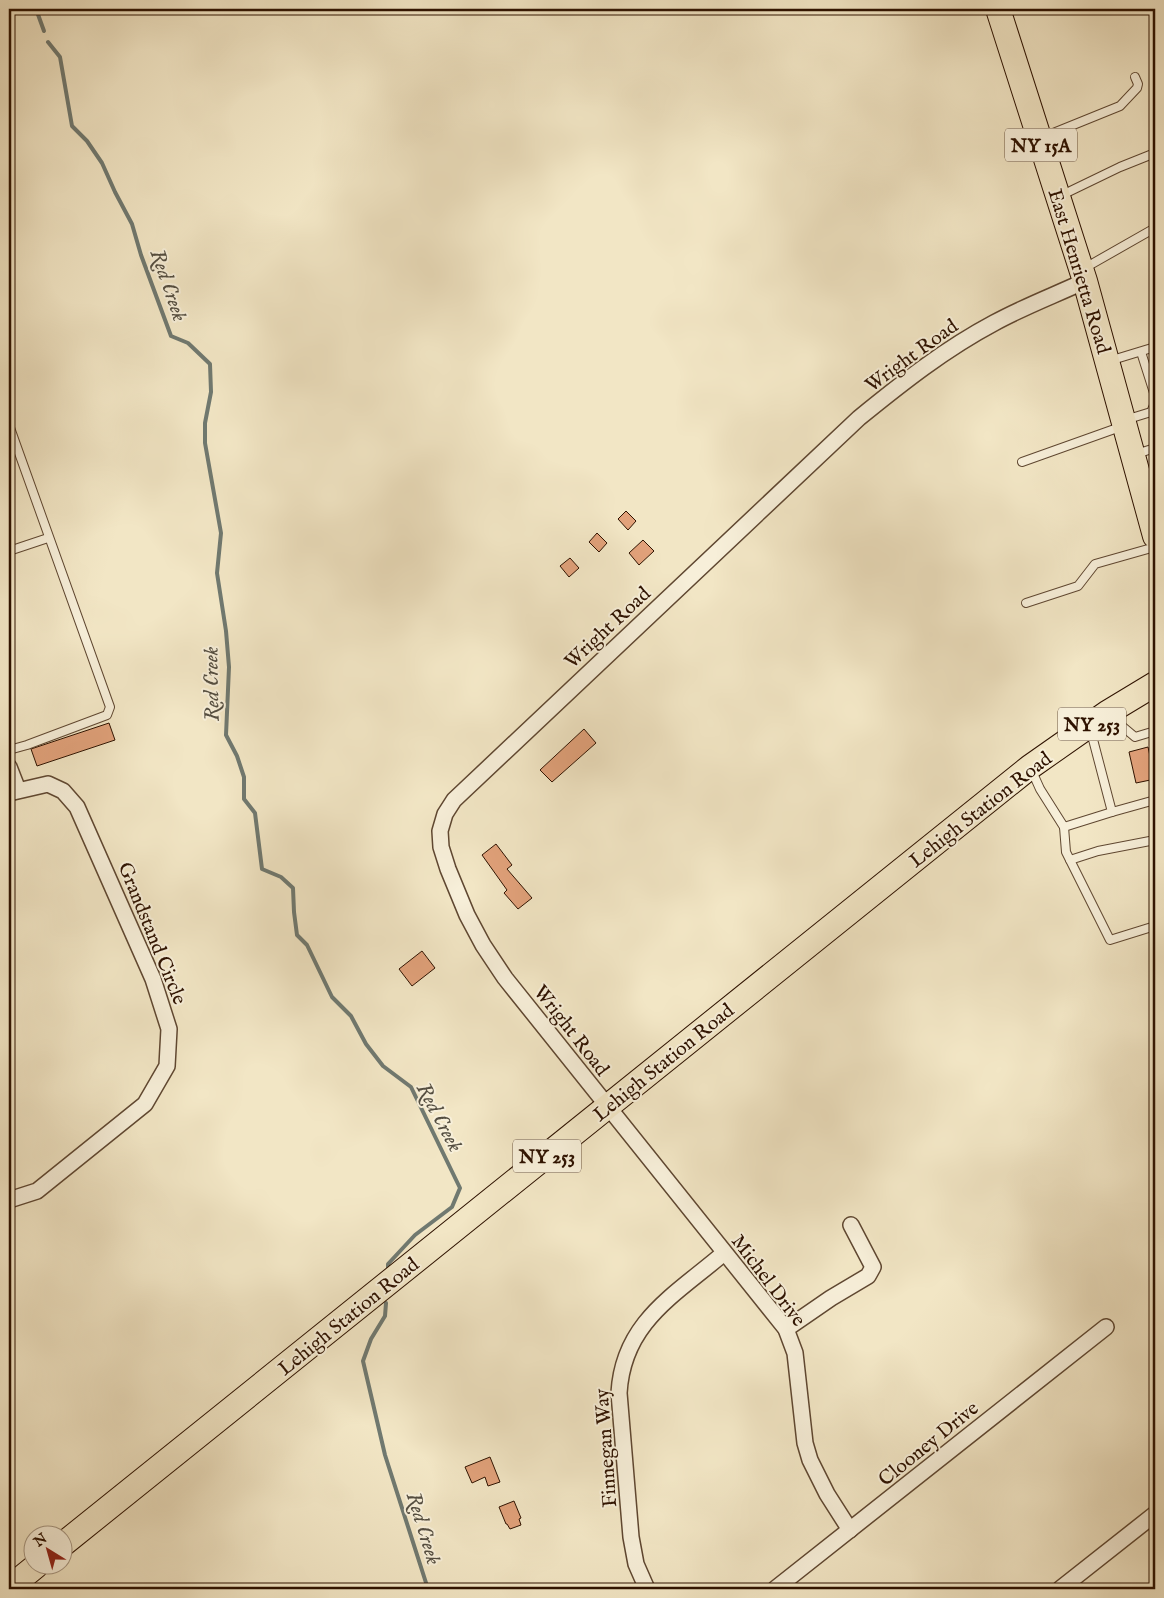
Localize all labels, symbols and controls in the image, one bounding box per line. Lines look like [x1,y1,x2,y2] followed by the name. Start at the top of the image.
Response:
[1005,128,1077,162] road number: NY 15A
[1042,186,1116,357] street label: East Henrietta Road
[143,246,193,326] water label: Red Creek
[861,314,963,398] street label: Wright Road
[560,582,656,674] street label: Wright Road
[198,646,227,721] water label: Red Creek
[1058,708,1126,741] road number: NY 253
[905,746,1058,874] street label: Lehigh Station Road
[112,859,192,1008] street label: Grandstand Circle
[528,980,614,1082] street label: Wright Road
[588,998,740,1128] street label: Lehigh Station Road
[409,1078,468,1157] water label: Red Creek
[513,1140,581,1172] road number: NY 253
[725,1230,811,1332] street label: Michel Drive
[273,1252,425,1382] street label: Lehigh Station Road
[590,1387,623,1508] street label: Finnegan Way
[874,1396,984,1492] street label: Clooney Drive
[399,1489,447,1569] water label: Red Creek
[22,1526,72,1576] north arrow
[30,1530,51,1552] text: N

